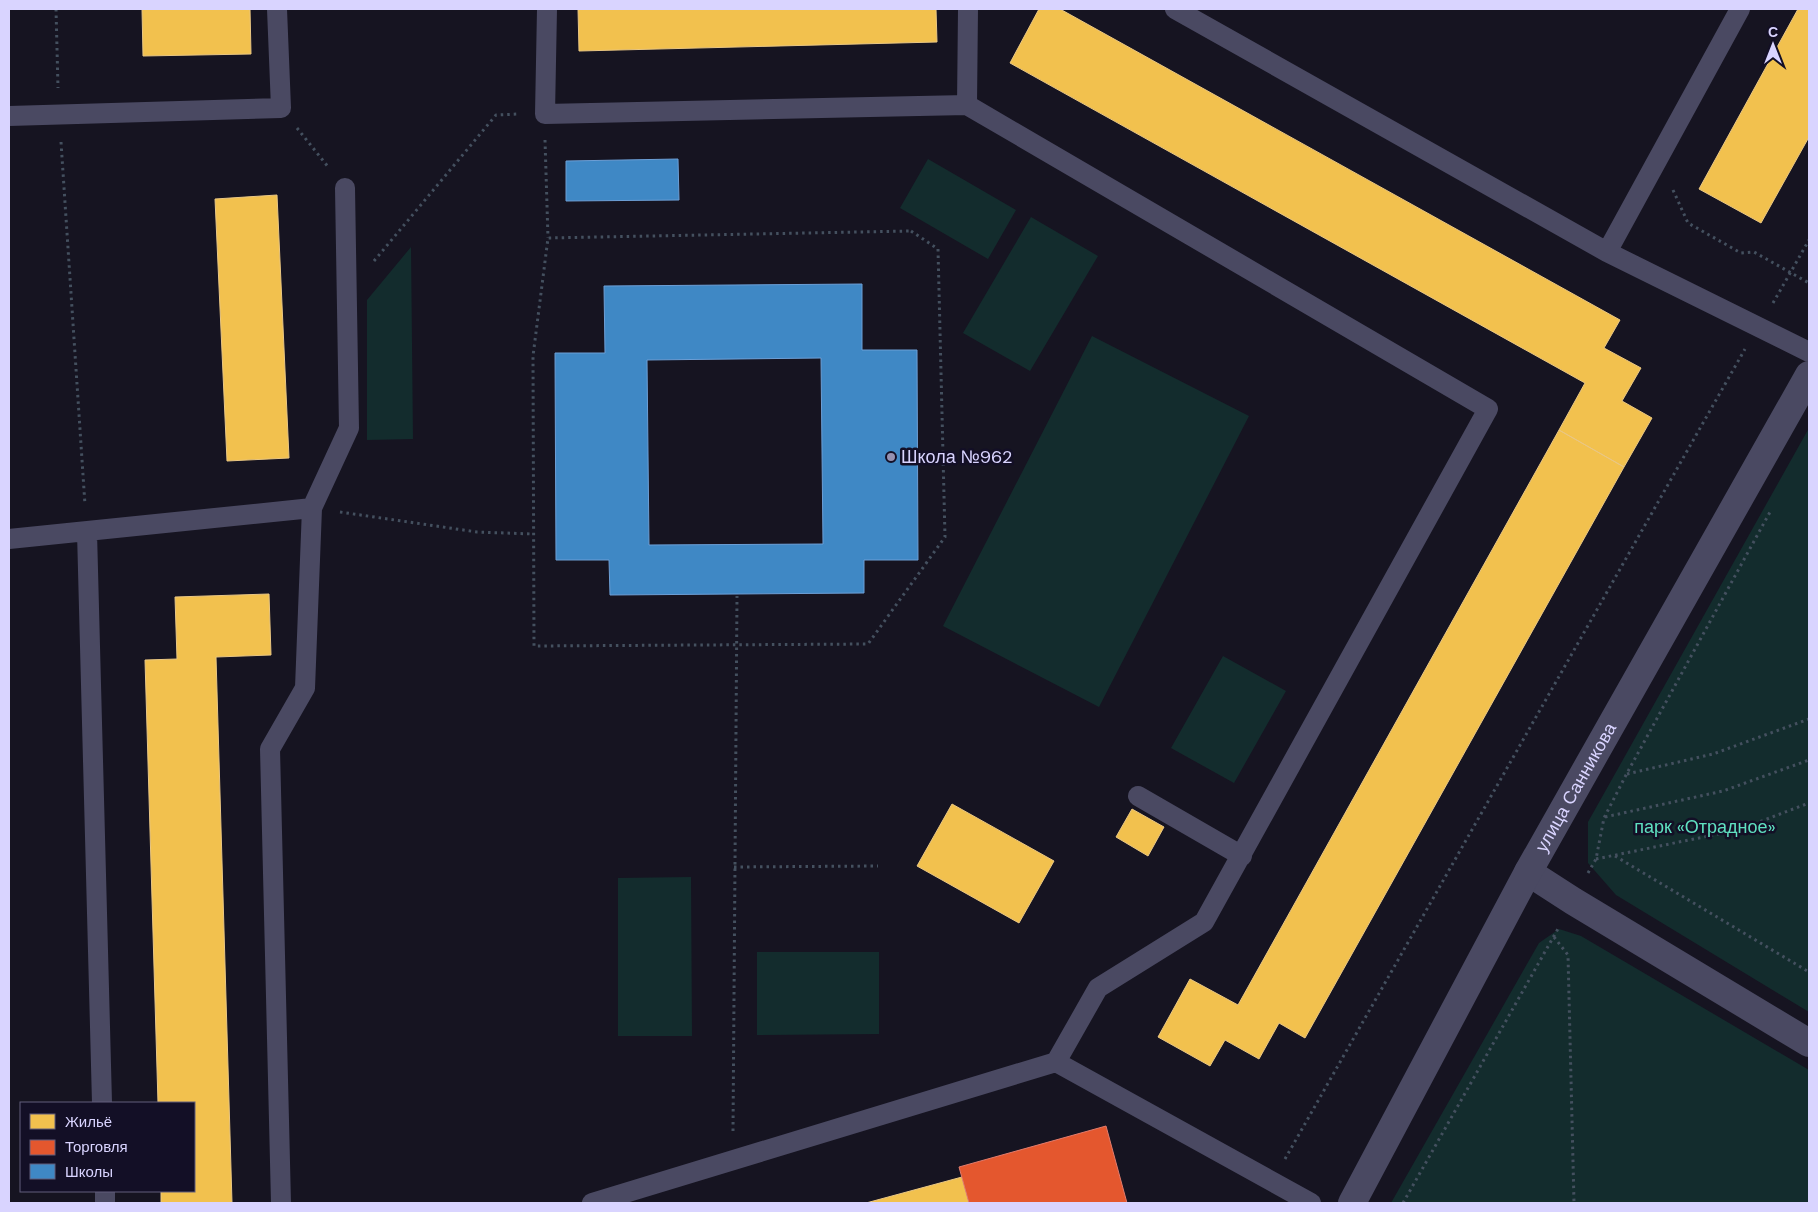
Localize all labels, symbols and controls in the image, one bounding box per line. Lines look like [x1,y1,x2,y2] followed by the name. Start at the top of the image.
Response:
[1748,20,1798,70] north arrow
[1768,23,1778,41] text: С
[901,445,1012,469] place label: Школа №962
[885,451,897,463] marker: Школа №962
[1530,718,1622,856] street label: улица Санникова
[1634,815,1776,839] park label: парк «Отрадное»
[20,1102,195,1192] legend
[65,1112,112,1132] text: Жильё
[65,1137,128,1157] text: Торговля
[65,1162,113,1182] text: Школы

